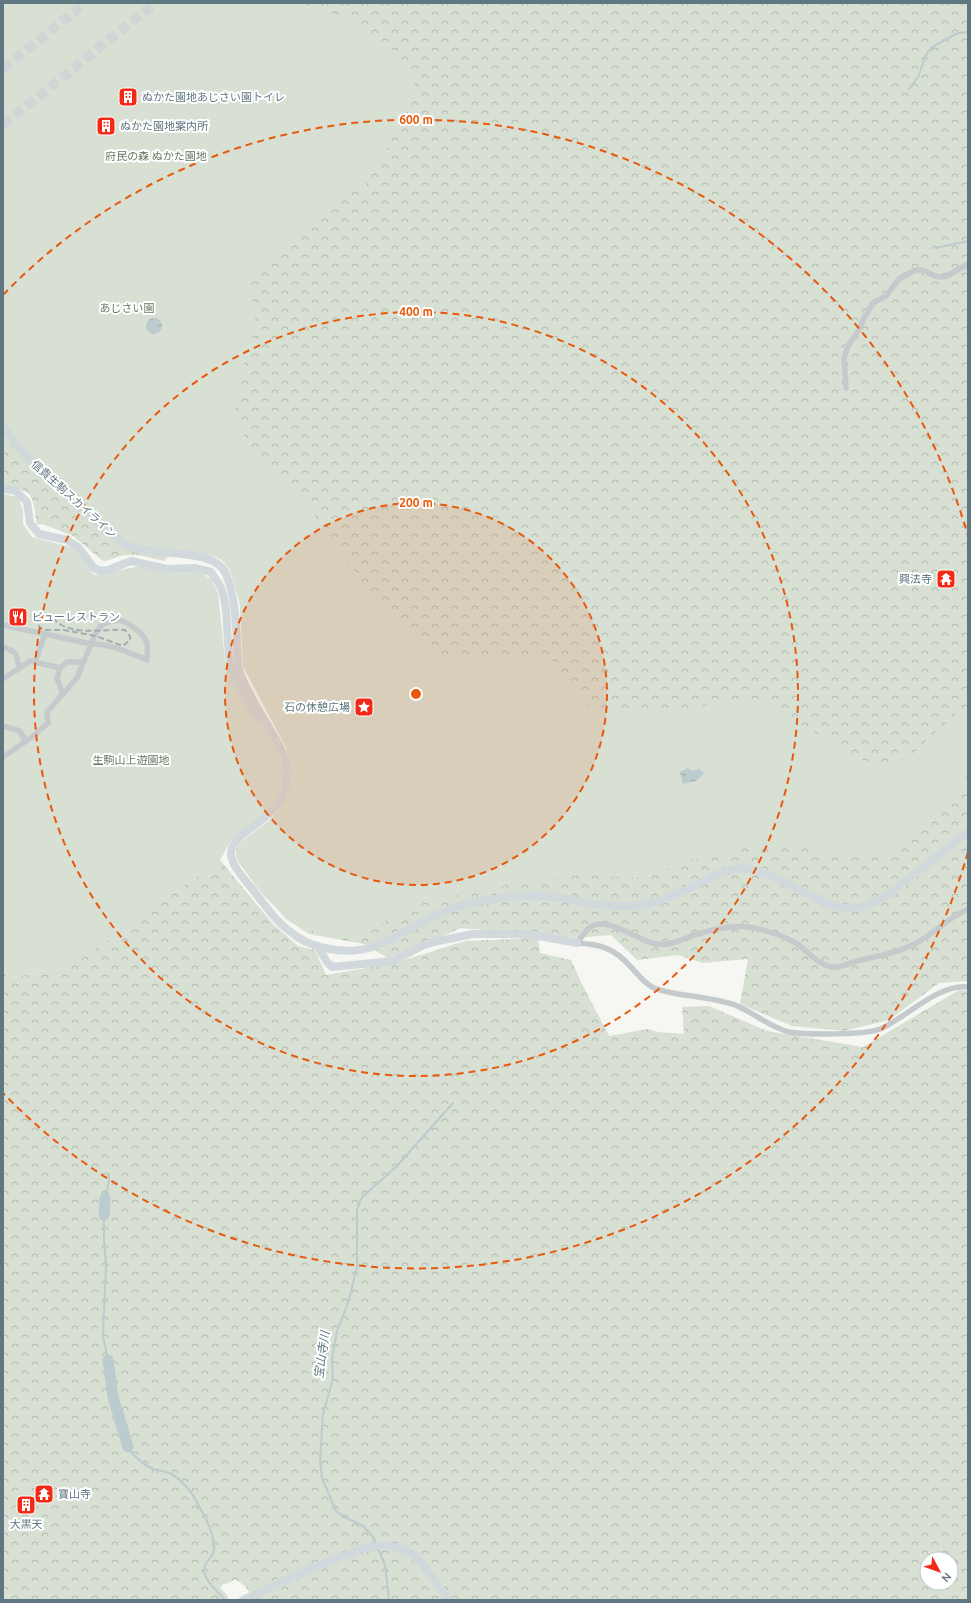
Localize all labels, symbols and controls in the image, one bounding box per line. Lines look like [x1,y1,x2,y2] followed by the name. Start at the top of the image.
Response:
[117,86,139,108] building icon: ぬかた園地あじさい園トイレ
[142,91,285,103] place label: ぬかた園地あじさい園トイレ
[399,113,433,126] text: 600 m
[95,115,117,137] building icon: ぬかた園地案内所
[120,120,209,132] place label: ぬかた園地案内所
[105,150,207,162] park label: 府民の森 ぬかた園地
[100,302,155,314] park label: あじさい園
[399,305,433,318] text: 400 m
[29,458,119,540] street label: 信貴生駒スカイライン
[399,496,433,509] text: 200 m
[935,568,957,590] temple icon: 興法寺
[899,573,932,585] place label: 興法寺
[7,606,29,628] restaurant icon: ビューレストラン
[32,611,120,623] place label: ビューレストラン
[409,687,423,701] centre of rings
[353,696,375,718] place icon: 石の休憩広場
[284,701,350,713] place label: 石の休憩広場
[93,754,170,766] park label: 生駒山上遊園地
[312,1328,332,1380] water label: 宝山寺川
[33,1483,55,1505] temple icon: 寶山寺
[58,1488,91,1500] place label: 寶山寺
[15,1494,37,1516] building icon: 大黒天
[10,1518,43,1530] place label: 大黒天
[919,1551,959,1591] north arrow
[939,1571,954,1585] text: N

